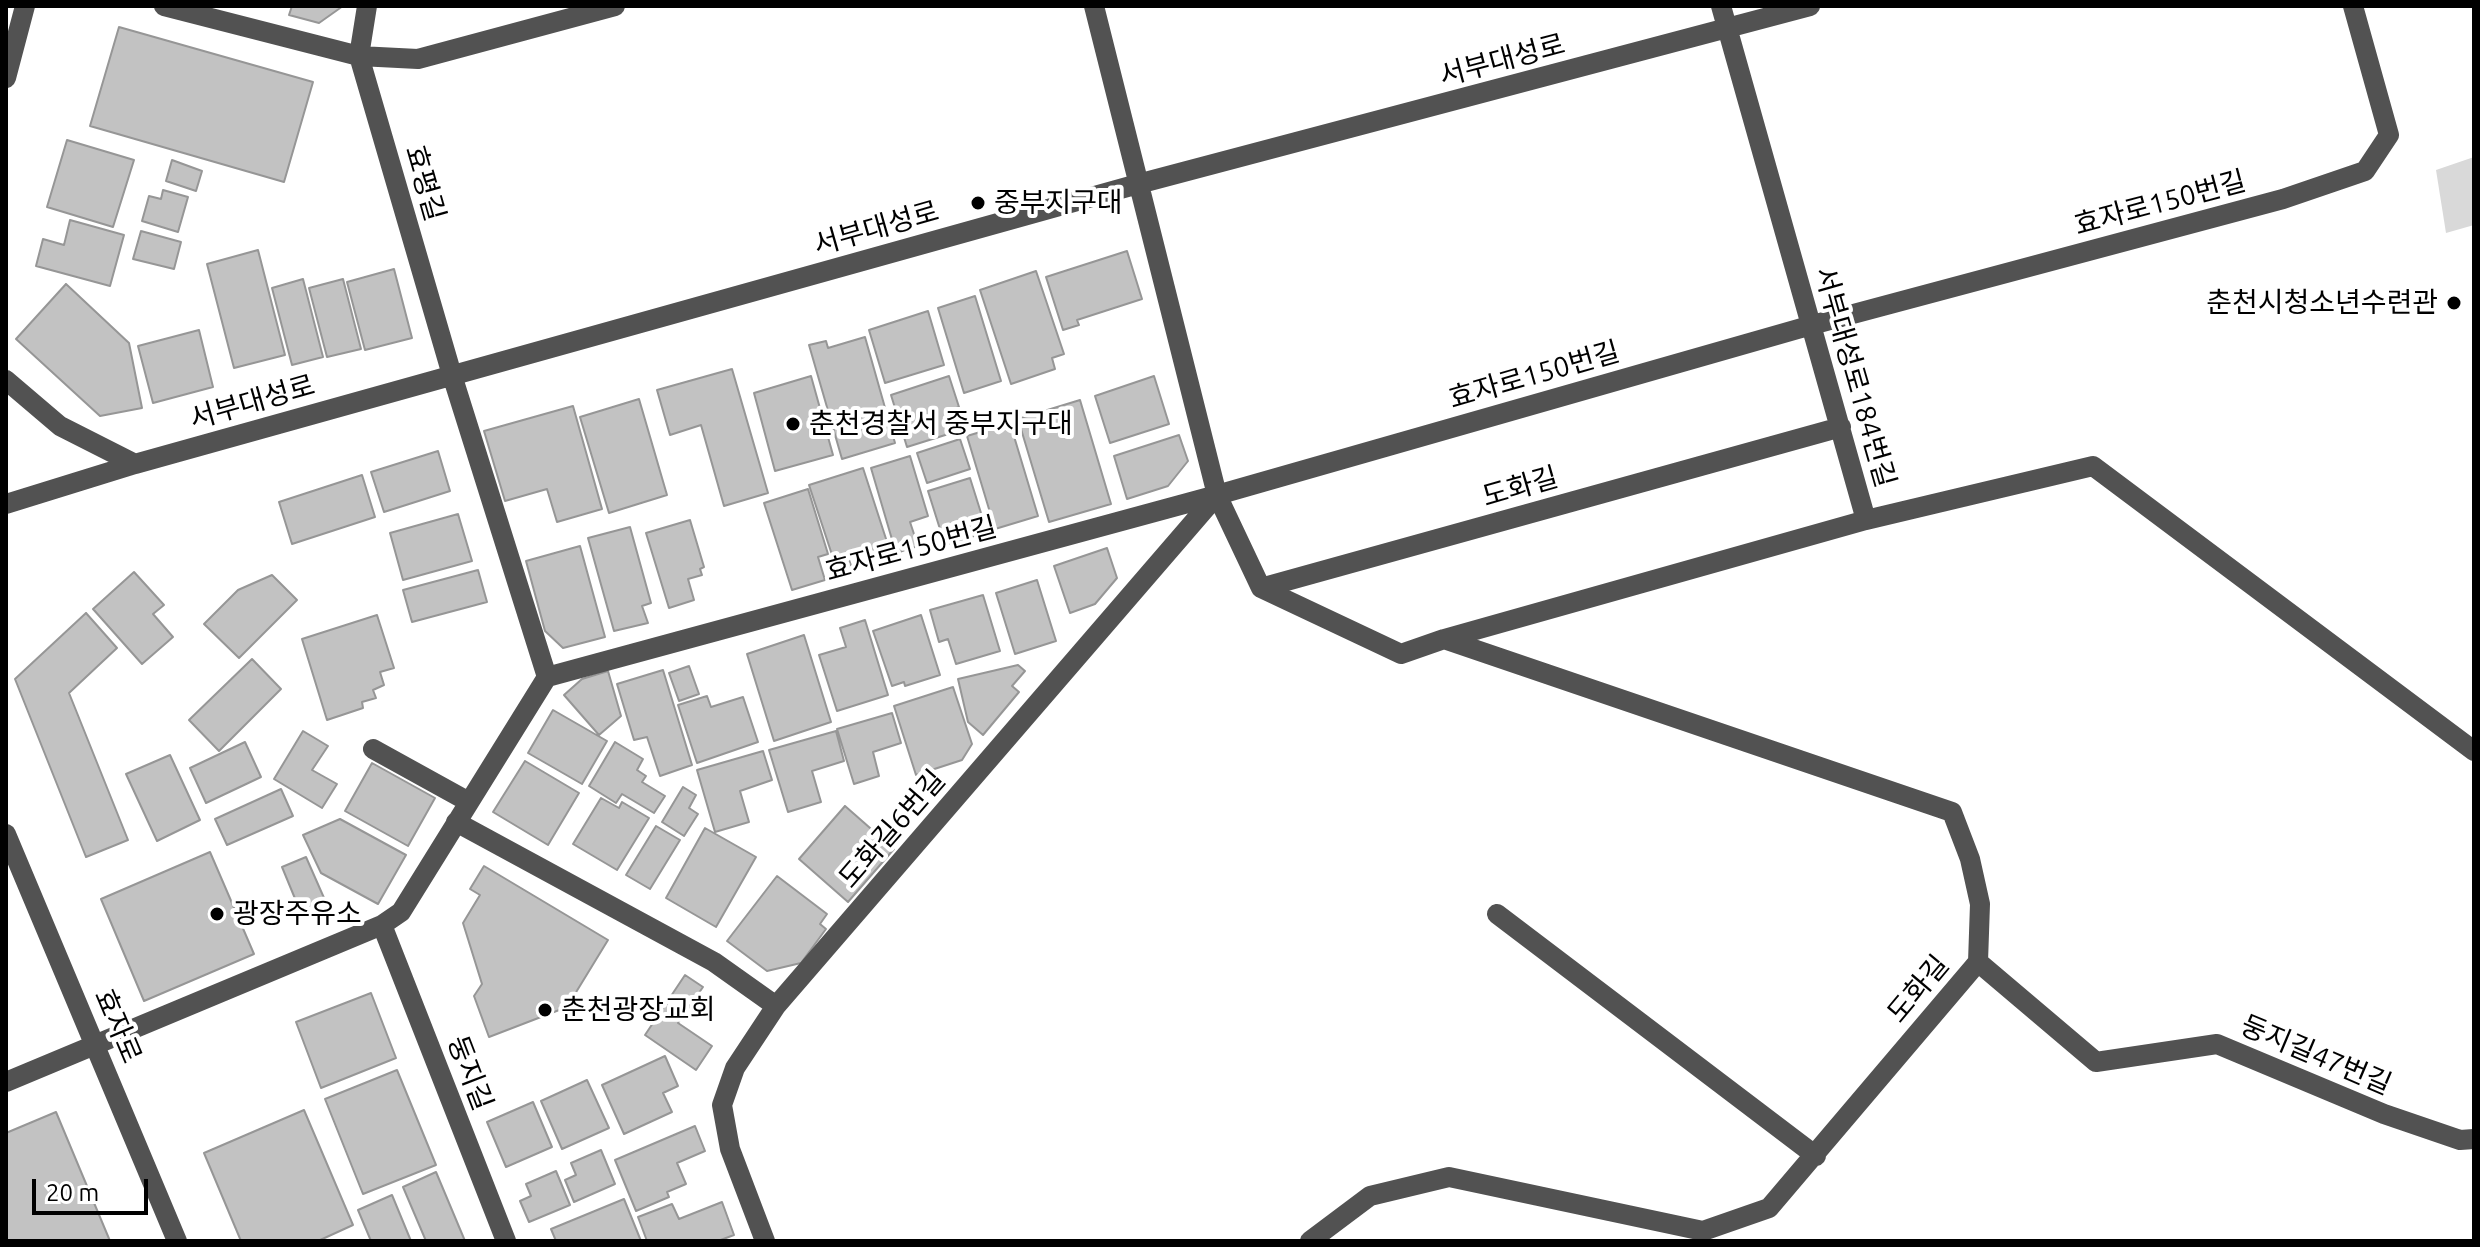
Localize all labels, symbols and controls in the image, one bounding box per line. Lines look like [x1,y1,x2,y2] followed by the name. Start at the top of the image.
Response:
[1435,27,1569,93] street label: 서부대성로
[398,141,452,225] street label: 효평길
[2071,164,2249,242] street label: 효자로150번길
[994,186,1123,220] place label: 중부지구대
[809,194,943,262] street label: 서부대성로
[969,194,987,212] marker: 중부지구대
[1807,263,1903,491] street label: 서부대성로184번길
[2206,286,2438,320] place label: 춘천시청소년수련관
[2445,294,2463,312] marker: 춘천시청소년수련관
[1445,335,1623,415] street label: 효자로150번길
[185,368,319,436] street label: 서부대성로
[809,407,1073,441] place label: 춘천경찰서 중부지구대
[784,415,802,433] marker: 춘천경찰서 중부지구대
[1478,460,1562,514] street label: 도화길
[822,510,1000,588] street label: 효자로150번길
[832,763,952,895] street label: 도화길6번길
[233,897,362,931] place label: 광장주유소
[208,905,226,923] marker: 광장주유소
[1880,949,1956,1029] street label: 도화길
[87,984,149,1068] street label: 효자로
[561,993,716,1027] place label: 춘천광장교회
[536,1001,554,1019] marker: 춘천광장교회
[2236,1008,2396,1102] street label: 둥지길47번길
[440,1031,500,1115] street label: 둥지길
[36,1163,152,1213] scale bar
[46,1179,99,1206] text: 20 m

